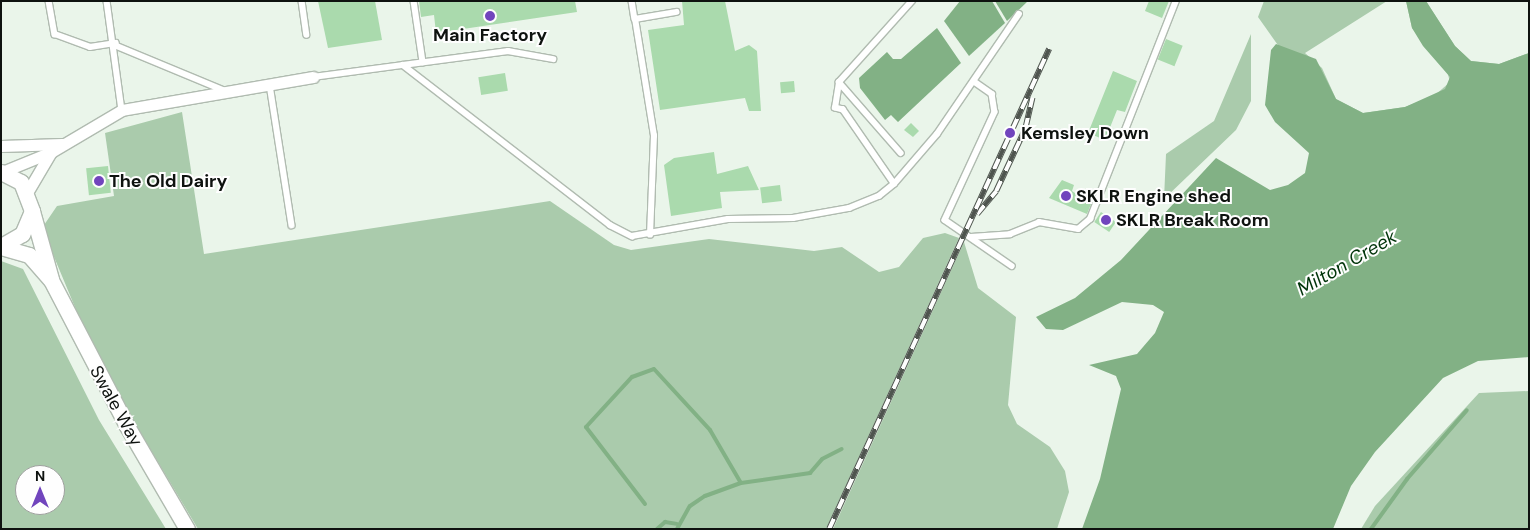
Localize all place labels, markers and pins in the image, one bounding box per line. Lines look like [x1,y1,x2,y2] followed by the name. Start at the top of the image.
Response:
[484,10,496,22] marker: Main Factory
[433,24,547,46] place label: Main Factory
[1021,122,1149,144] place label: Kemsley Down
[1003,126,1017,140] marker: Kemsley Down
[109,170,227,192] place label: The Old Dairy
[93,175,105,187] marker: The Old Dairy
[1076,185,1231,207] place label: SKLR Engine shed
[1060,190,1072,202] marker: SKLR Engine shed
[1116,209,1269,231] place label: SKLR Break Room
[1100,214,1112,226] marker: SKLR Break Room

